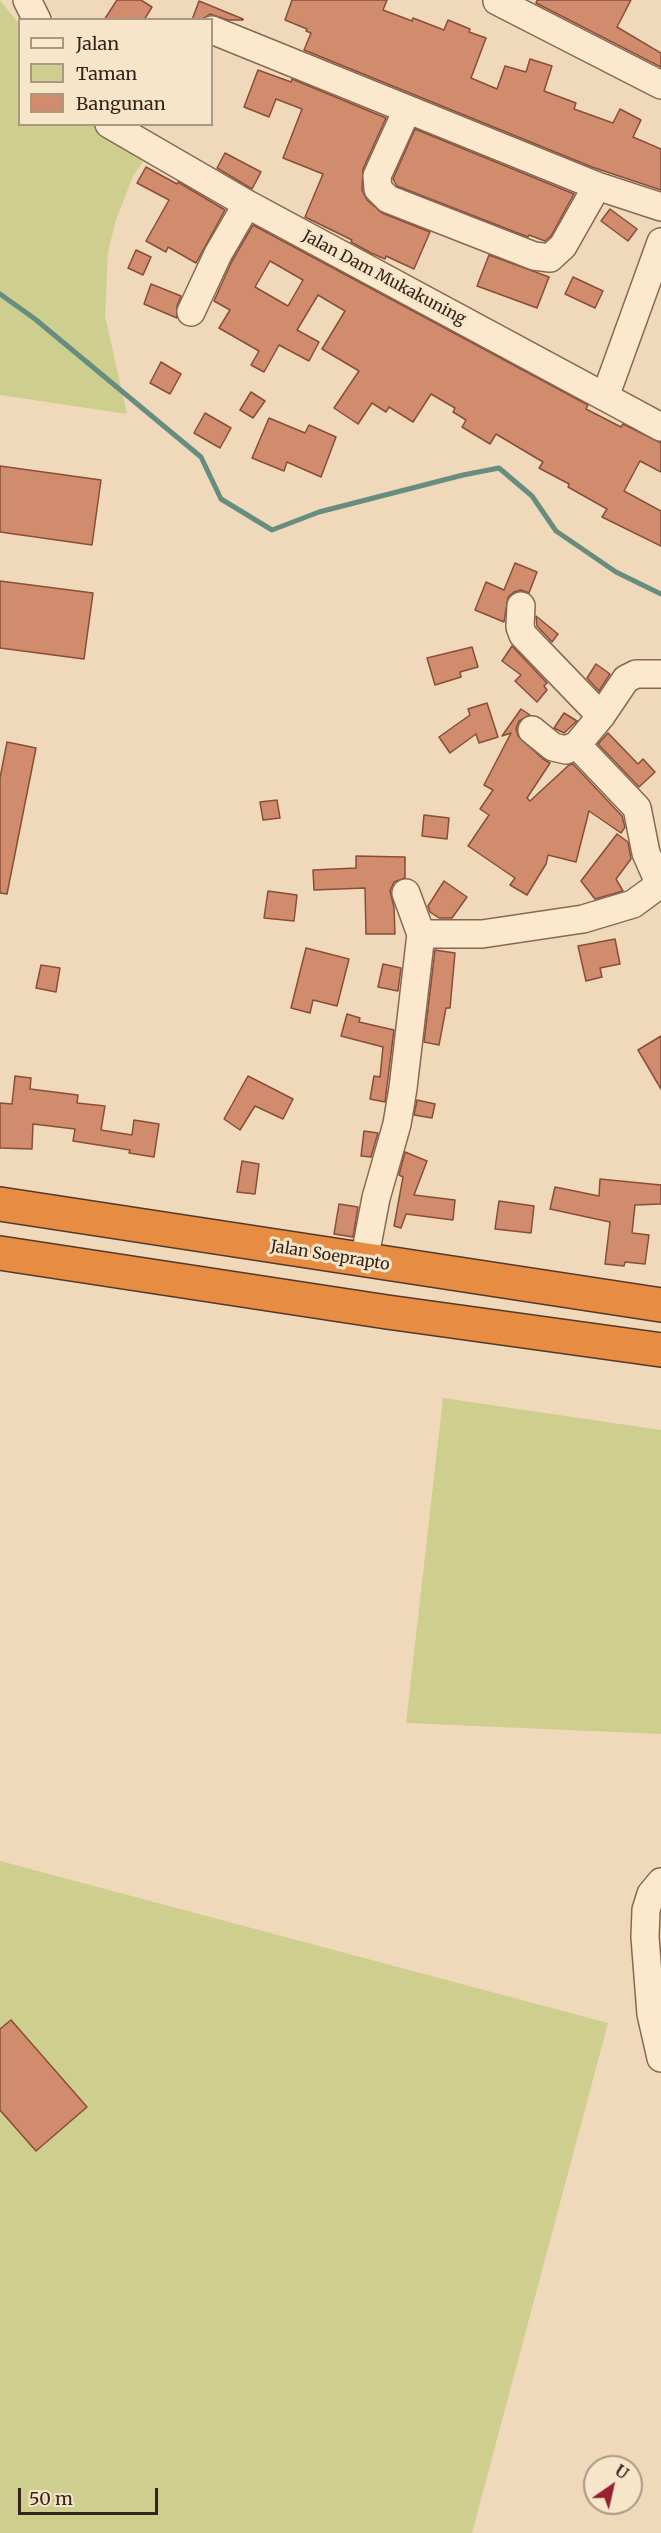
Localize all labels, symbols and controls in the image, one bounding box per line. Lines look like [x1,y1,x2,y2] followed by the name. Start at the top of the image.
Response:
[18,18,213,126] legend
[76,32,119,55] text: Jalan
[76,62,137,85] text: Taman
[76,92,166,115] text: Bangunan
[299,227,469,329] street label: Jalan Dam Mukakuning
[269,1237,391,1275] street label: Jalan Soeprapto
[583,2455,643,2515] north arrow
[611,2460,632,2483] text: U
[21,2476,160,2514] scale bar
[29,2487,73,2510] text: 50 m

